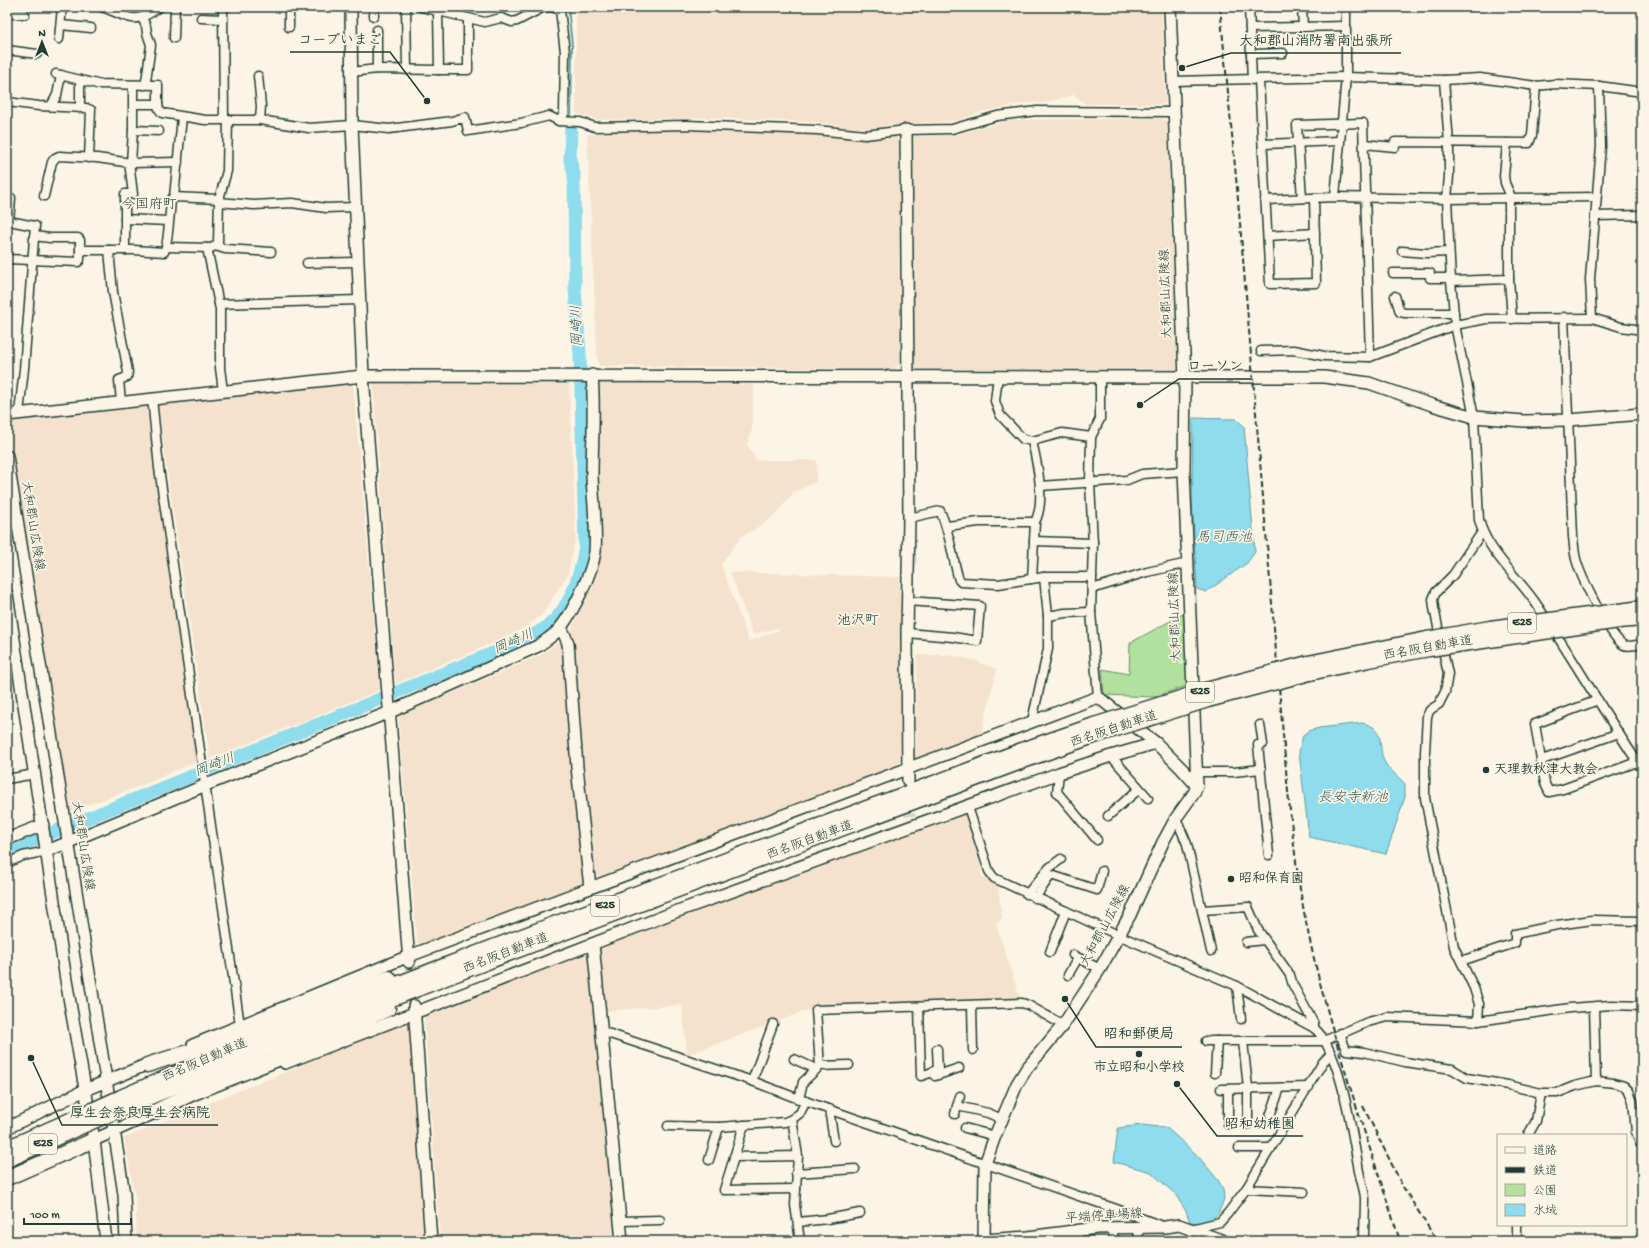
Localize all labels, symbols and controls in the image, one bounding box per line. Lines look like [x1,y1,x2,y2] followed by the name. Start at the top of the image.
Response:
[22,22,62,62] north arrow
[290,26,390,52] callout: コープいまご
[1231,27,1401,53] callout: 大和郡山消防署南出張所
[38,28,46,40] text: N
[298,33,382,50] text: コープいまご
[1239,33,1393,51] text: 大和郡山消防署南出張所
[121,197,177,214] district label: 今国府町
[1157,247,1176,340] street label: 大和郡山広陵線
[568,305,587,347] water label: 岡崎川
[1179,353,1251,379] callout: ローソン
[1187,359,1243,376] text: ローソン
[17,480,48,573] street label: 大和郡山広陵線
[1196,530,1253,547] water label: 馬司西池
[1166,570,1185,663] street label: 大和郡山広陵線
[837,613,879,630] district label: 池沢町
[1508,613,1536,633] road number: E25
[491,626,537,659] water label: 岡崎川
[1382,634,1474,664] street label: 西名阪自動車道
[1186,682,1214,702] road number: E25
[1068,709,1160,751] street label: 西名阪自動車道
[192,749,238,782] water label: 岡崎川
[1494,762,1598,778] place label: 天理教秋津大教会
[1481,765,1491,775] marker: 天理教秋津大教会
[1318,789,1389,807] water label: 長安寺新池
[67,800,98,893] street label: 大和郡山広陵線
[765,818,855,864] street label: 西名阪自動車道
[1239,871,1304,887] place label: 昭和保育園
[1226,874,1236,884] marker: 昭和保育園
[1077,881,1134,970] street label: 大和郡山広陵線
[591,896,619,916] road number: E25
[461,931,551,977] street label: 西名阪自動車道
[1096,1021,1182,1047] callout: 昭和郵便局
[1104,1026,1174,1044] text: 昭和郵便局
[160,1036,250,1086] street label: 西名阪自動車道
[1134,1049,1144,1059] marker: 市立昭和小学校
[1093,1060,1185,1076] place label: 市立昭和小学校
[62,1099,218,1125] callout: 厚生会奈良厚生会病院
[70,1105,210,1123] text: 厚生会奈良厚生会病院
[1217,1110,1303,1136] callout: 昭和幼稚園
[1225,1116,1295,1134] text: 昭和幼稚園
[29,1134,57,1154] road number: E25
[1497,1134,1627,1226] legend
[1533,1144,1557,1159] text: 道路
[1533,1164,1557,1179] text: 鉄道
[1533,1184,1557,1199] text: 公園
[24,1200,131,1226] scale bar
[1533,1204,1557,1219] text: 水域
[1064,1206,1144,1227] street label: 平端停車場線
[29,1209,60,1223] text: 100 m

